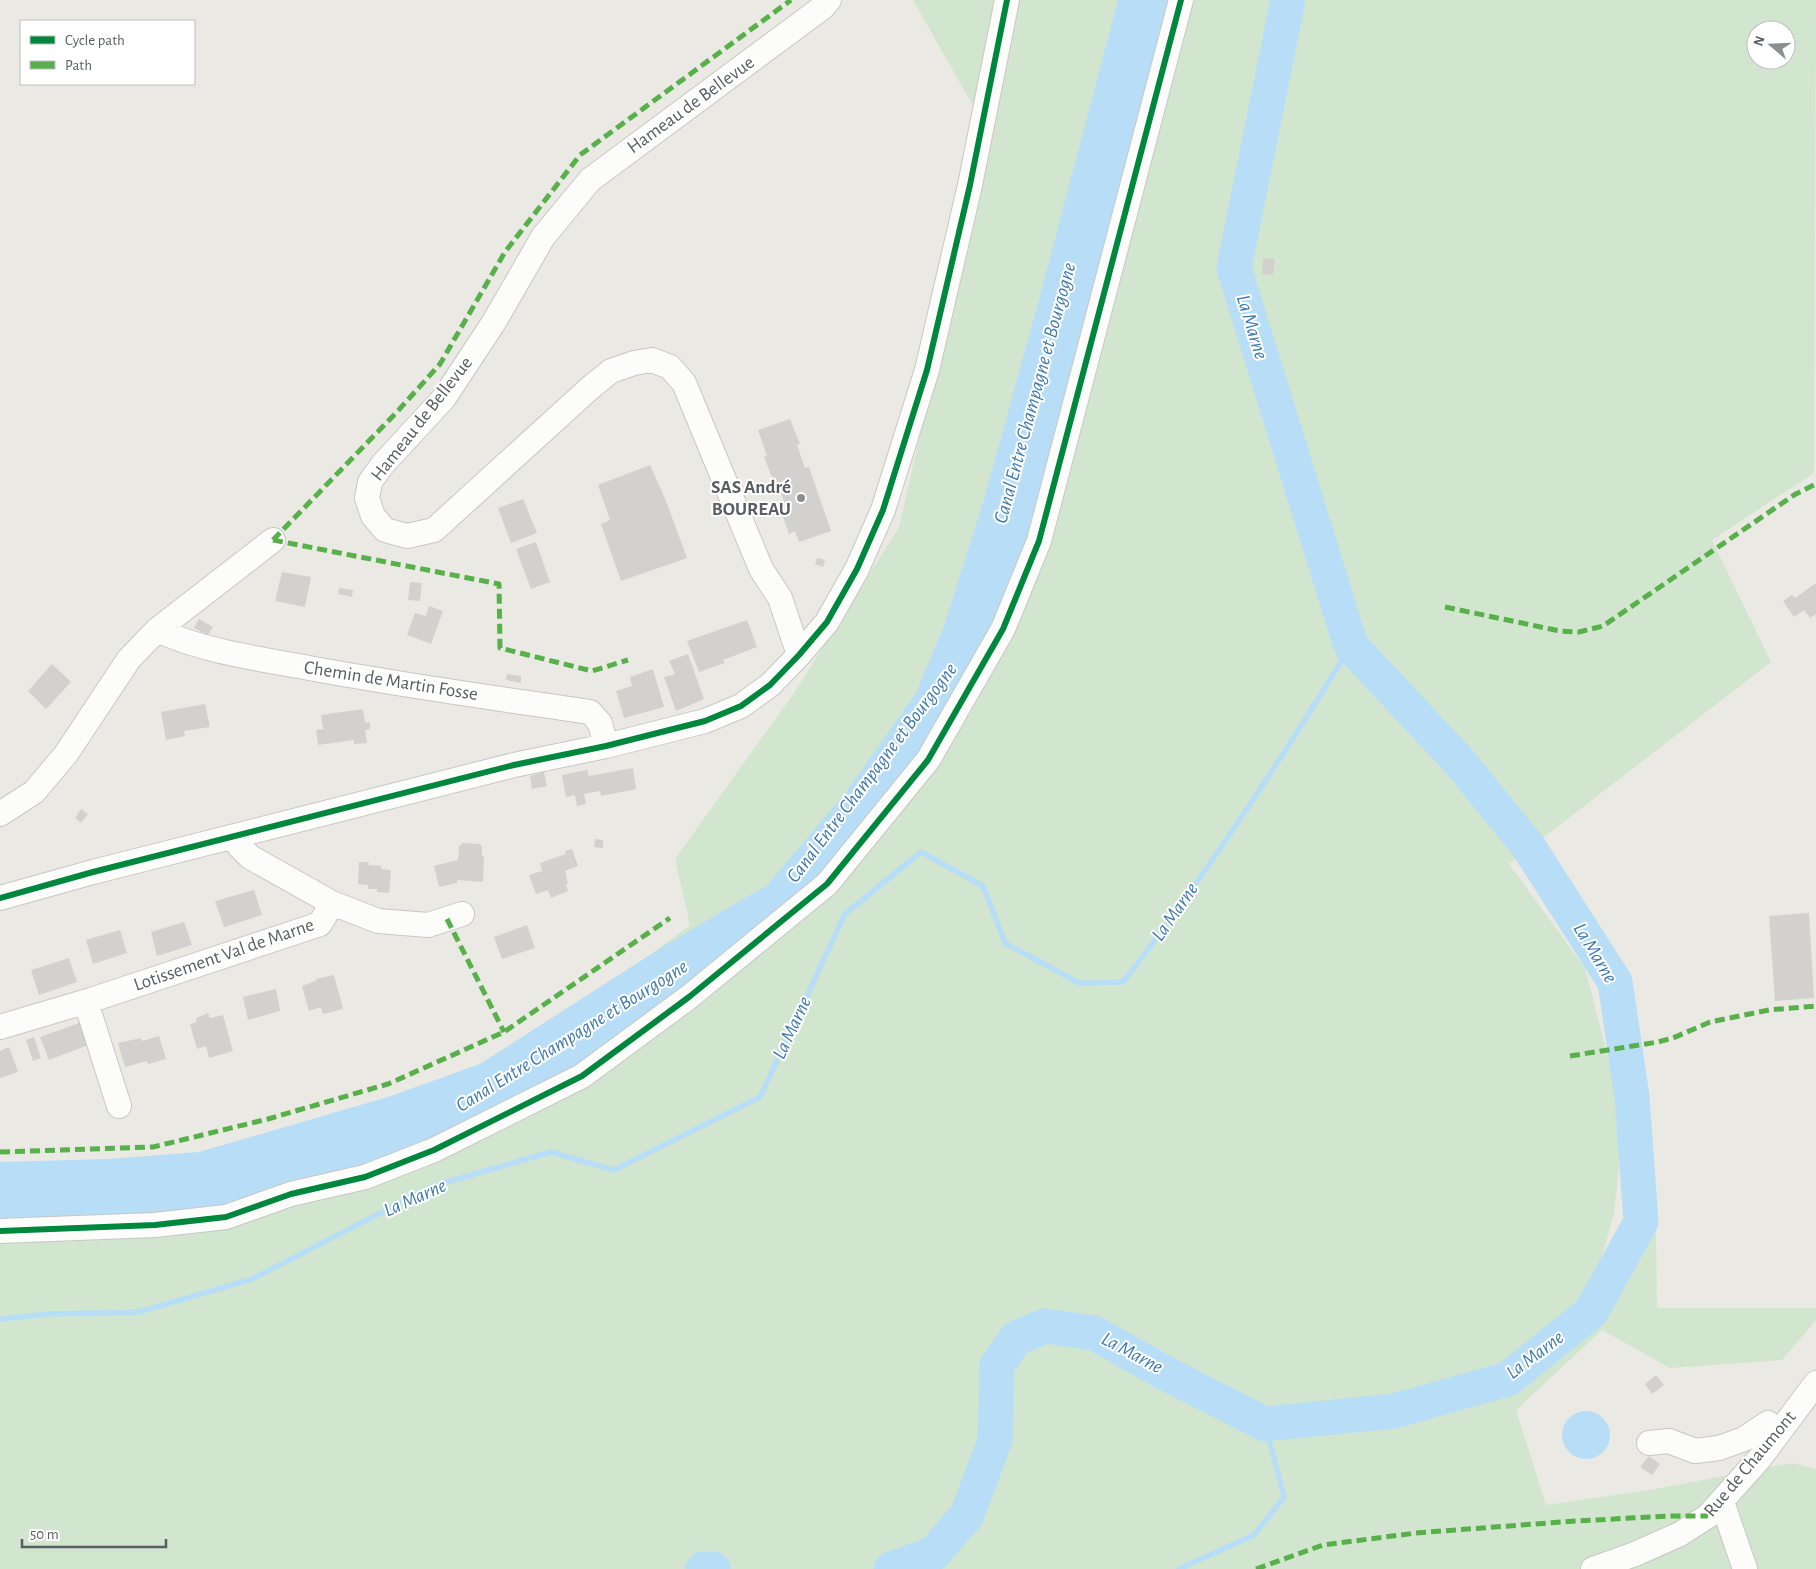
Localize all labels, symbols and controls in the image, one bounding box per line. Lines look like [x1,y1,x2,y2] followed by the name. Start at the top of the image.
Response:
[20,20,195,85] legend
[1746,20,1796,70] north arrow
[65,33,125,48] text: Cycle path
[1751,34,1768,48] text: N
[624,53,758,157] street label: Hameau de Bellevue
[65,58,92,73] text: Path
[991,260,1080,526] water label: Canal Entre Champagne et Bourgogne
[1233,292,1271,362] water label: La Marne
[368,353,476,485] street label: Hameau de Bellevue
[711,478,791,519] place label: SAS André BOUREAU
[795,492,807,504] marker: SAS André BOUREAU
[303,658,479,704] street label: Chemin de Martin Fosse
[783,659,961,886] water label: Canal Entre Champagne et Bourgogne
[1148,879,1202,945] water label: La Marne
[131,915,317,995] street label: Lotissement Val de Marne
[1569,919,1621,987] water label: La Marne
[453,956,692,1116] water label: Canal Entre Champagne et Bourgogne
[769,993,815,1062] water label: La Marne
[381,1175,450,1221] water label: La Marne
[1503,1327,1568,1383] water label: La Marne
[1098,1329,1166,1378] water label: La Marne
[1700,1407,1800,1521] street label: Rue de Chaumont
[22,1516,166,1548] scale bar
[30,1527,59,1542] text: 50 m

